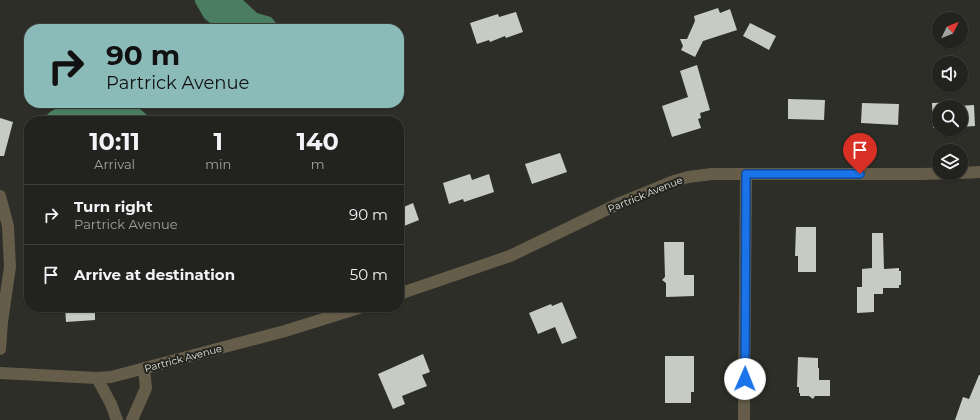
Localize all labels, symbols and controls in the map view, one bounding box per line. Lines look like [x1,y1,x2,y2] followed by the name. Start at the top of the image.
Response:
[932,12,968,48] north arrow
[932,12,968,180] map controls
[106,38,180,72] text: 90 m
[40,40,92,92] icon: right
[932,56,968,92] button: sound
[106,72,249,94] text: Partrick Avenue
[932,100,968,136] button: search
[89,127,140,156] text: 10:11
[214,127,223,156] text: 1
[297,127,339,156] text: 140
[843,133,877,174] pin
[849,139,871,161] icon: arrive
[932,144,968,180] button: layers
[94,156,135,172] text: Arrival
[205,156,231,172] text: min
[311,156,325,172] text: m
[606,174,685,215] street label: Partrick Avenue
[74,197,153,216] text: Turn right
[40,204,62,226] icon: right
[349,205,388,224] text: 90 m
[74,216,178,232] text: Partrick Avenue
[40,264,62,286] icon: arrive
[74,265,235,284] text: Arrive at destination
[350,265,388,284] text: 50 m
[143,342,223,375] street label: Partrick Avenue
[724,358,766,400] position arrow

